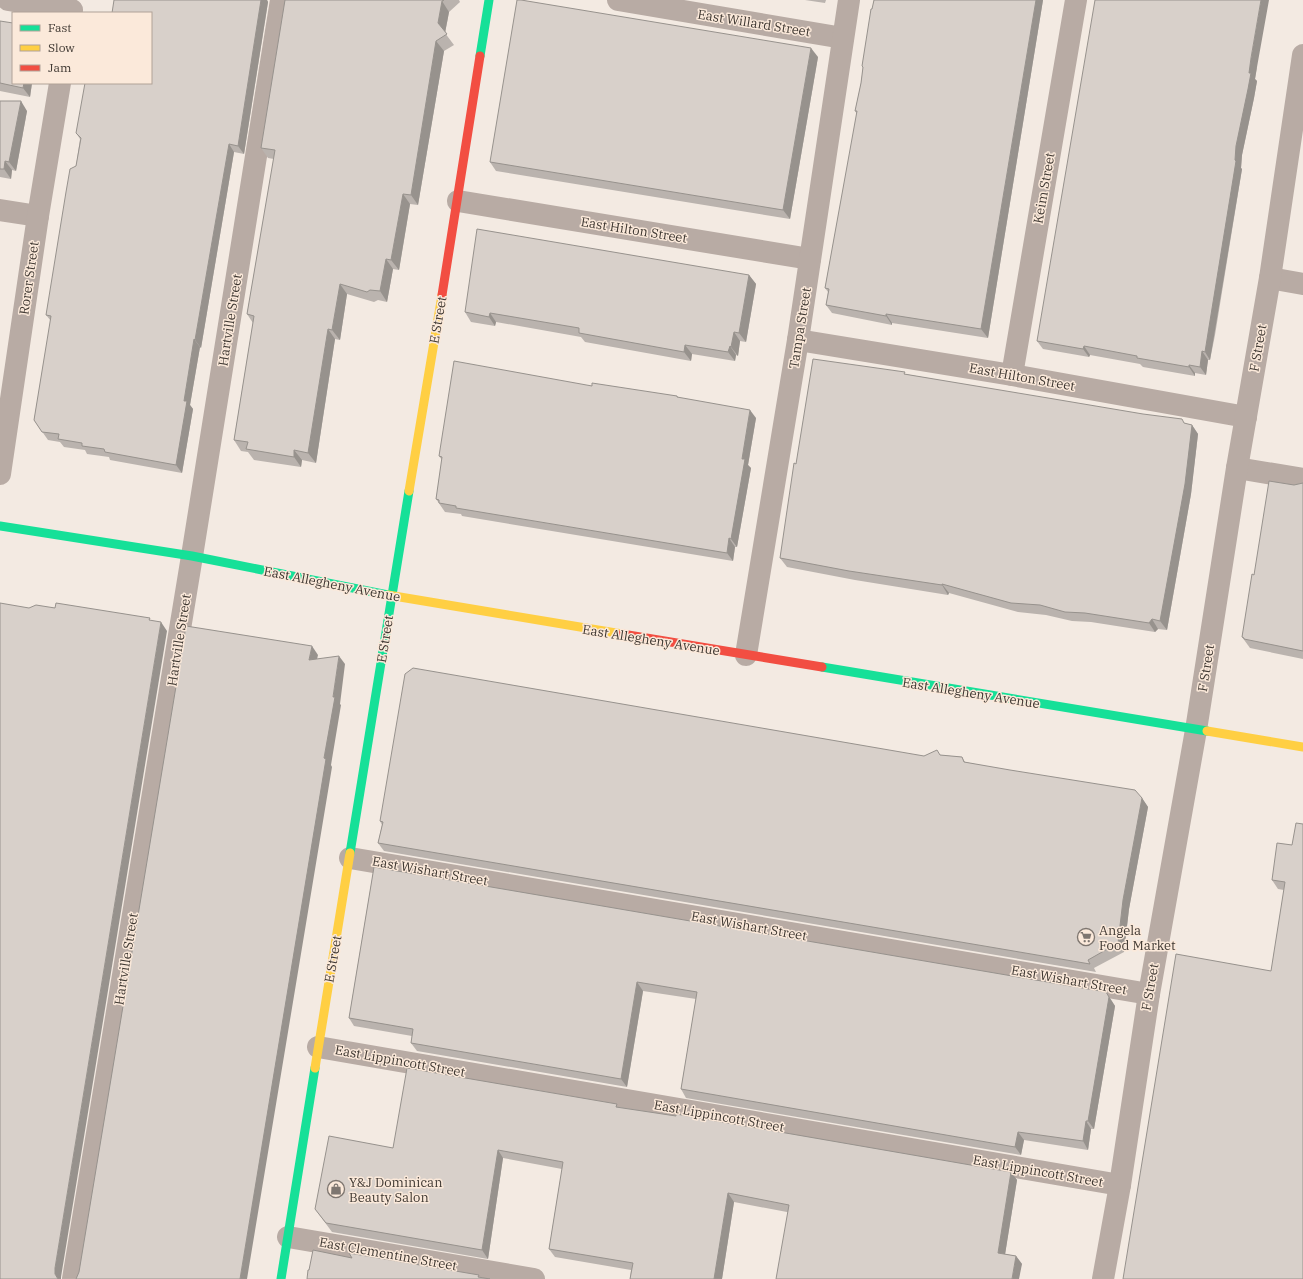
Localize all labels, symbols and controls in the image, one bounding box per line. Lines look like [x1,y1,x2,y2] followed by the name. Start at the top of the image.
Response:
[696,6,812,40] street label: East Willard Street
[12,12,152,84] legend
[48,20,72,35] text: Fast
[48,40,75,55] text: Slow
[48,60,72,75] text: Jam
[1029,151,1059,225] street label: Keim Street
[580,213,689,247] street label: East Hilton Street
[15,240,43,316] street label: Rorer Street
[214,272,246,367] street label: Hartville Street
[785,286,815,370] street label: Tampa Street
[425,295,451,345] street label: E Street
[1245,323,1271,373] street label: F Street
[968,359,1077,395] street label: East Hilton Street
[262,562,402,606] street label: East Allegheny Avenue
[163,592,195,687] street label: Hartville Street
[373,614,397,664] street label: E Street
[581,621,721,659] street label: East Allegheny Avenue
[1194,643,1218,693] street label: F Street
[901,674,1041,712] street label: East Allegheny Avenue
[371,852,490,890] street label: East Wishart Street
[690,907,809,945] street label: East Wishart Street
[110,911,142,1006] street label: Hartville Street
[1099,922,1176,954] place label: Angela Food Market
[1076,927,1096,947] supermarket icon: Angela Food Market
[320,934,346,984] street label: E Street
[1010,961,1129,999] street label: East Wishart Street
[1137,962,1163,1012] street label: F Street
[334,1041,467,1081] street label: East Lippincott Street
[653,1096,786,1136] street label: East Lippincott Street
[972,1151,1105,1191] street label: East Lippincott Street
[349,1174,443,1206] place label: Y&J Dominican Beauty Salon
[326,1179,346,1199] shop icon: Y&J Dominican Beauty Salon
[318,1233,459,1275] street label: East Clementine Street

